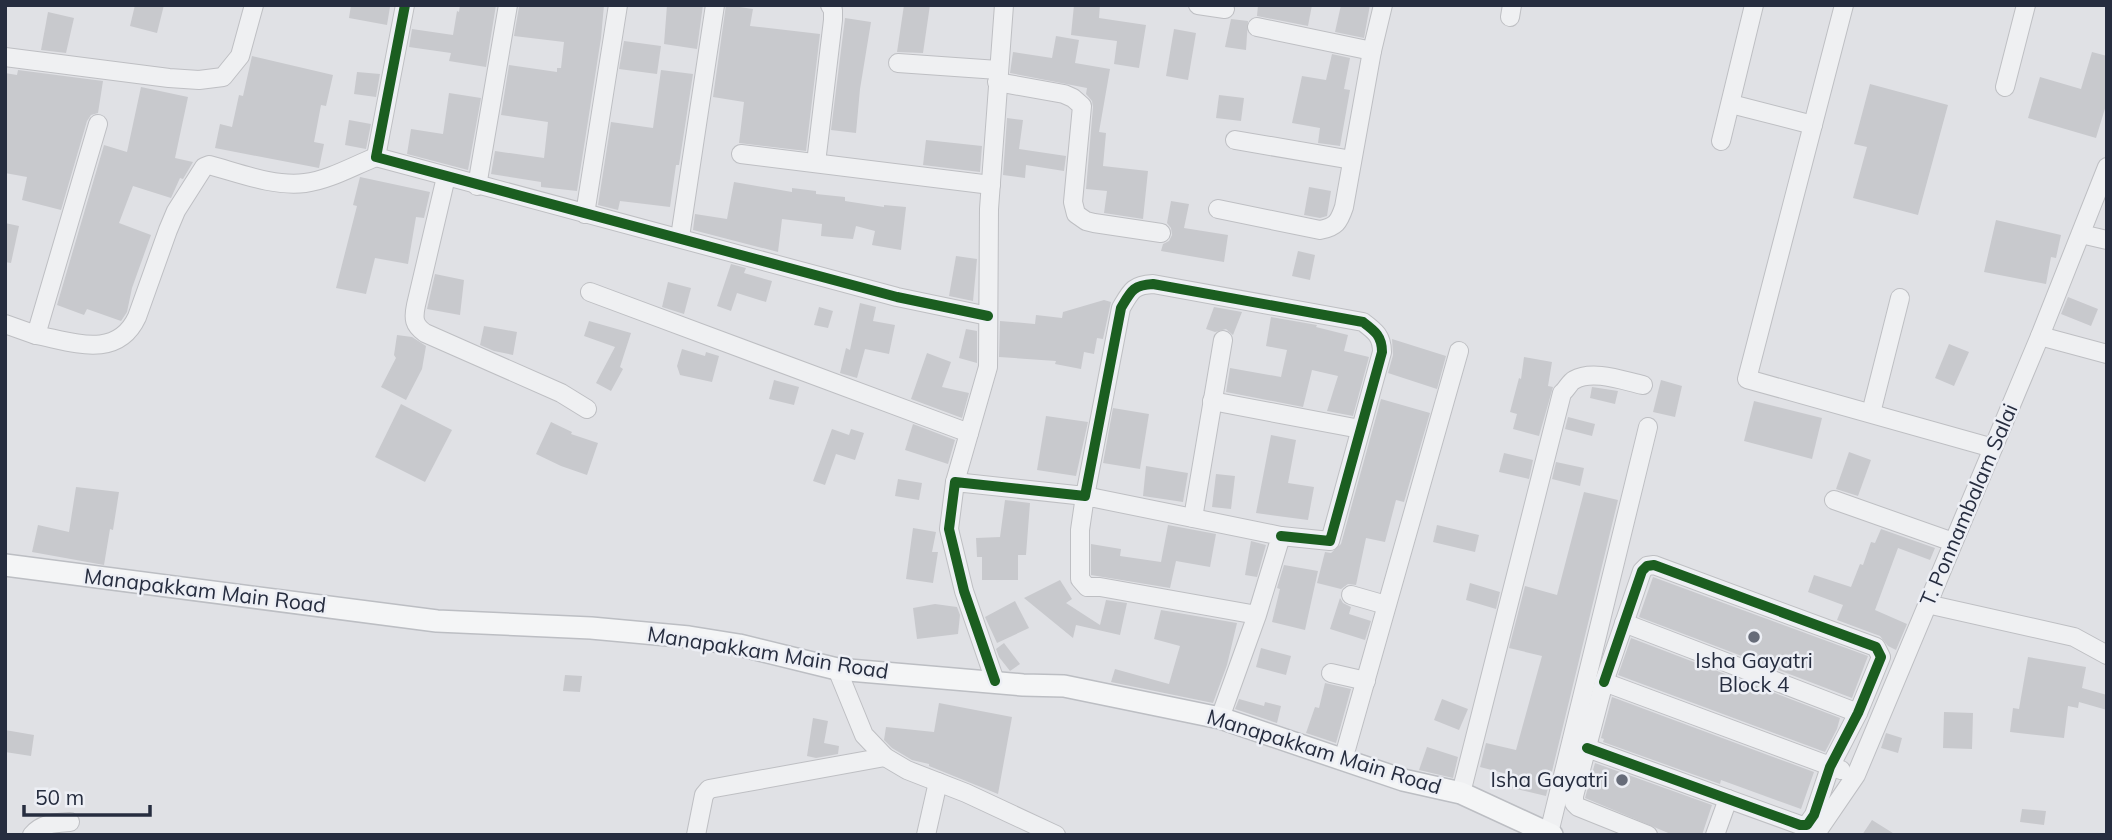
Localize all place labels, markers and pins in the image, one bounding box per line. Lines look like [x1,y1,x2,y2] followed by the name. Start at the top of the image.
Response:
[1746,629,1762,645] marker: Isha Gayatri Block 4
[1695,647,1813,697] place label: Isha Gayatri Block 4
[1490,766,1608,792] place label: Isha Gayatri
[1614,772,1630,788] marker: Isha Gayatri

